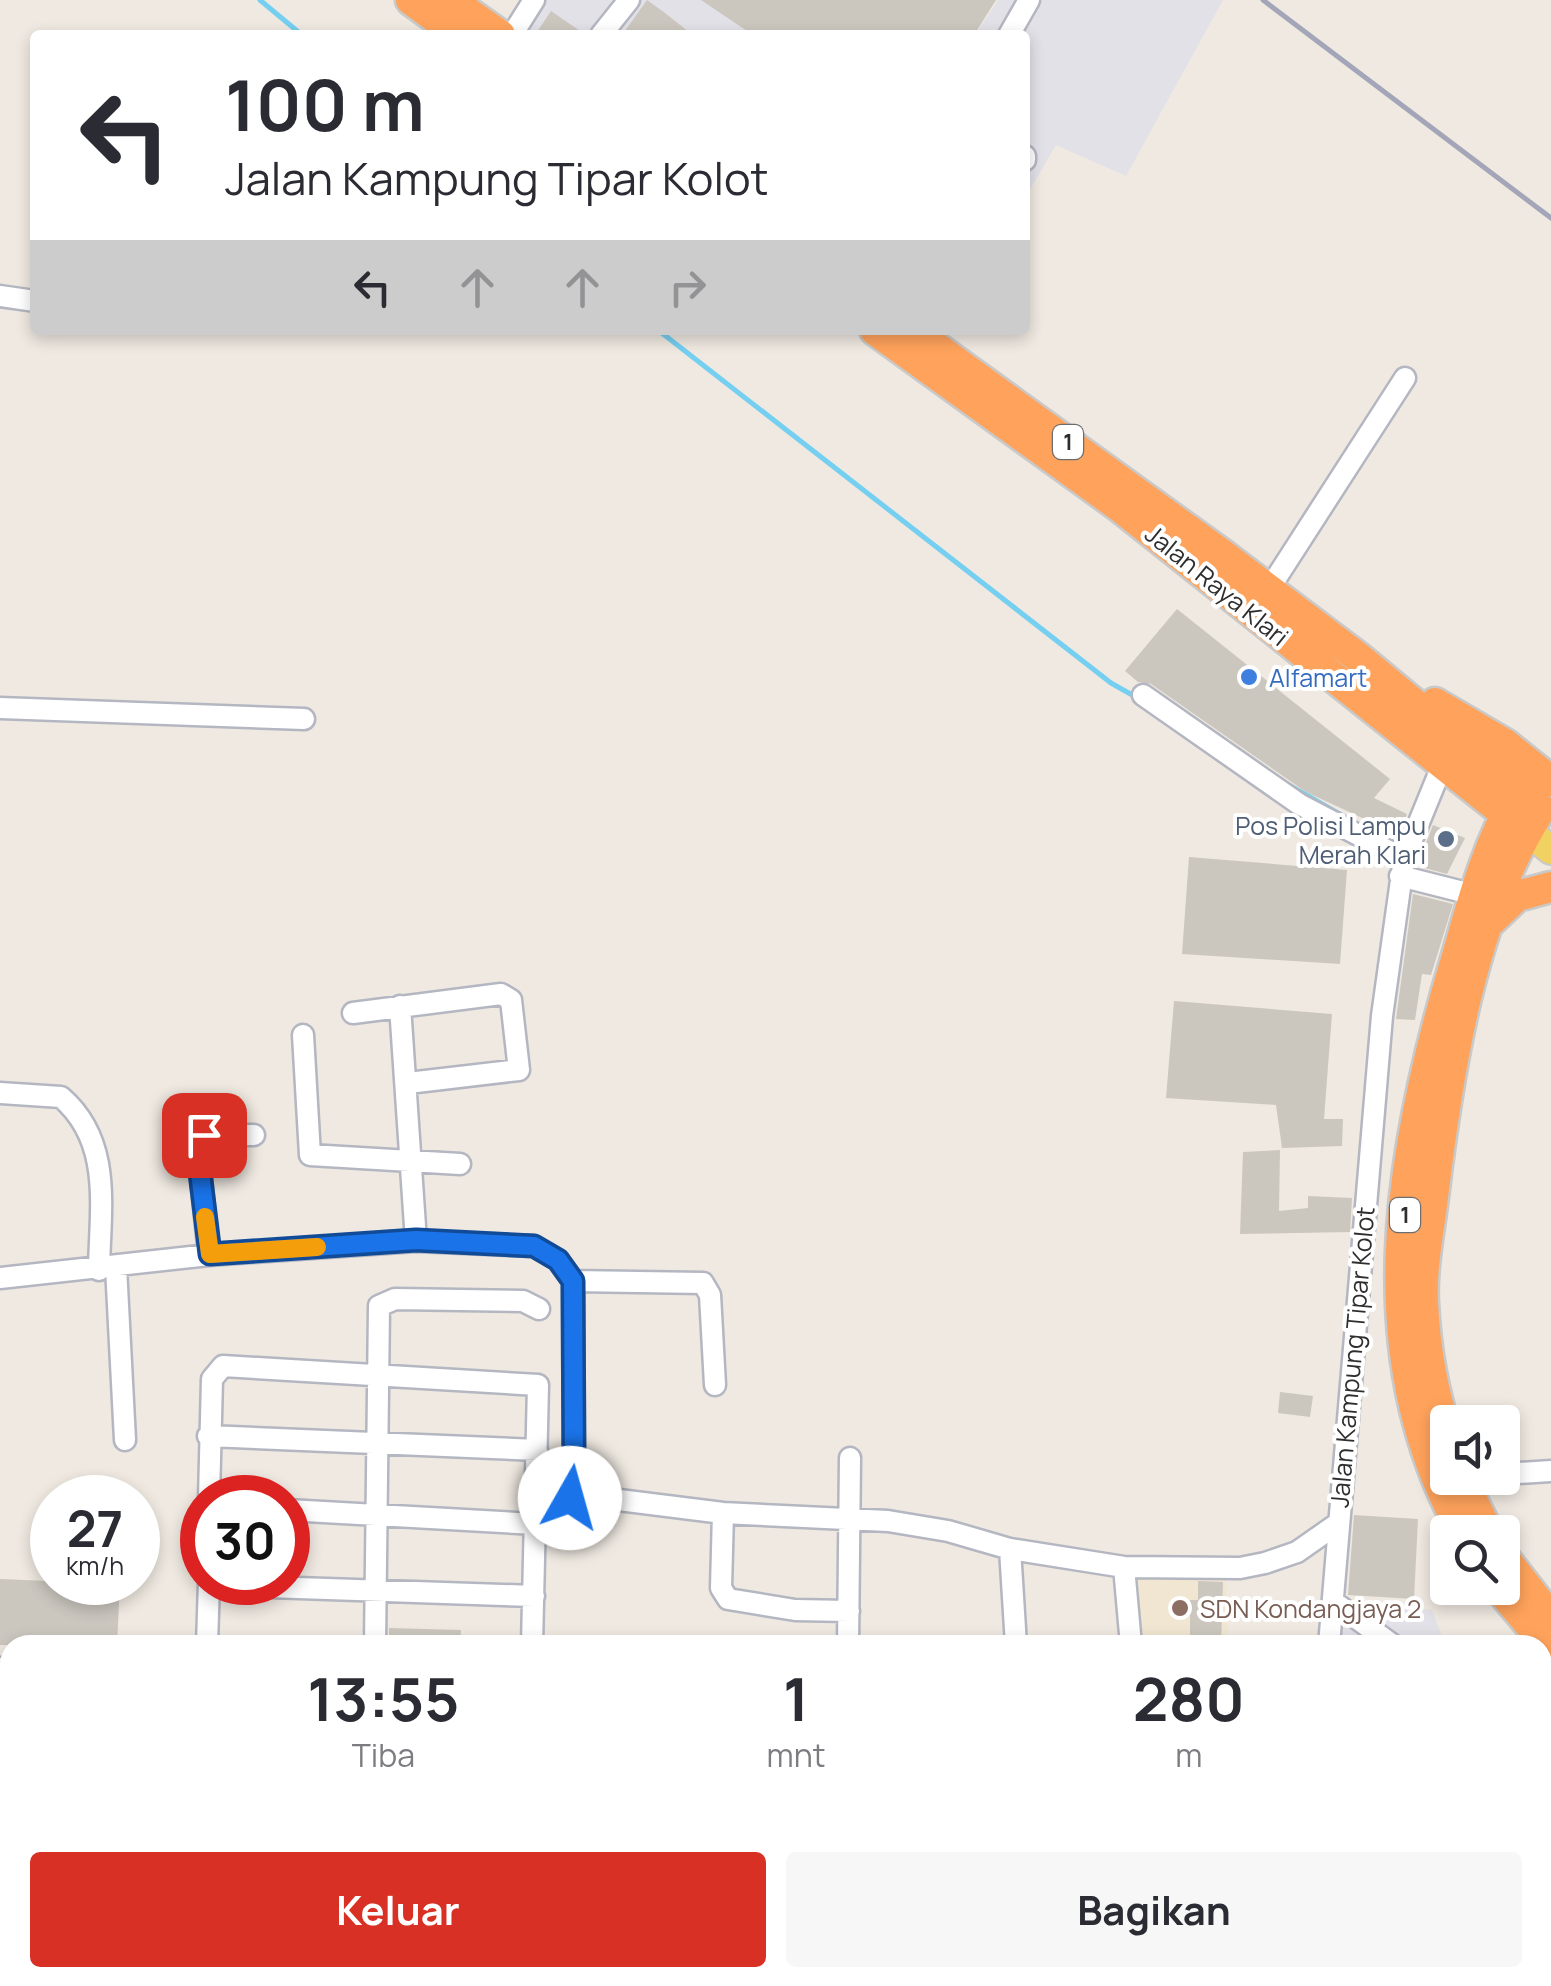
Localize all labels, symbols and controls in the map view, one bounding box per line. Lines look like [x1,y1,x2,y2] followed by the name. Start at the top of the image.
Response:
[225,56,425,152] text: 100 m
[60,70,190,200] icon: left
[225,147,769,209] text: Jalan Kampung Tipar Kolot
[345,260,400,315] icon: left
[450,260,505,315] icon: ahead
[555,260,610,315] icon: ahead
[660,260,715,315] icon: right
[1053,425,1083,459] road number: 1
[1138,516,1296,654] street label: Jalan Raya Klari
[1269,660,1367,695] place label: Alfamart
[1238,666,1260,688] marker: Alfamart
[1235,808,1426,872] place label: Pos Polisi Lampu Merah Klari
[1435,828,1457,850] marker: Pos Polisi Lampu Merah Klari
[162,1093,247,1178] pin
[177,1108,232,1163] icon: arrive
[1390,1198,1420,1232] road number: 1
[1321,1205,1383,1509] street label: Jalan Kampung Tipar Kolot
[1430,1405,1520,1605] map controls
[1430,1405,1520,1495] button: sound
[518,1446,622,1550] position arrow
[180,1475,310,1605] speed limit sign: 30
[67,1494,123,1562] text: 27
[1430,1515,1520,1605] button: search
[66,1548,124,1583] text: km/h
[1200,1591,1421,1626] place label: SDN Kondangjaya 2
[1169,1597,1191,1619] marker: SDN Kondangjaya 2
[307,1657,459,1739] text: 13:55
[783,1657,809,1739] text: 1
[1133,1657,1245,1739] text: 280
[352,1733,415,1777] text: Tiba
[767,1733,826,1777] text: mnt
[1175,1733,1202,1777] text: m
[30,1852,766,1967] button: Keluar
[786,1852,1522,1967] button: Bagikan

